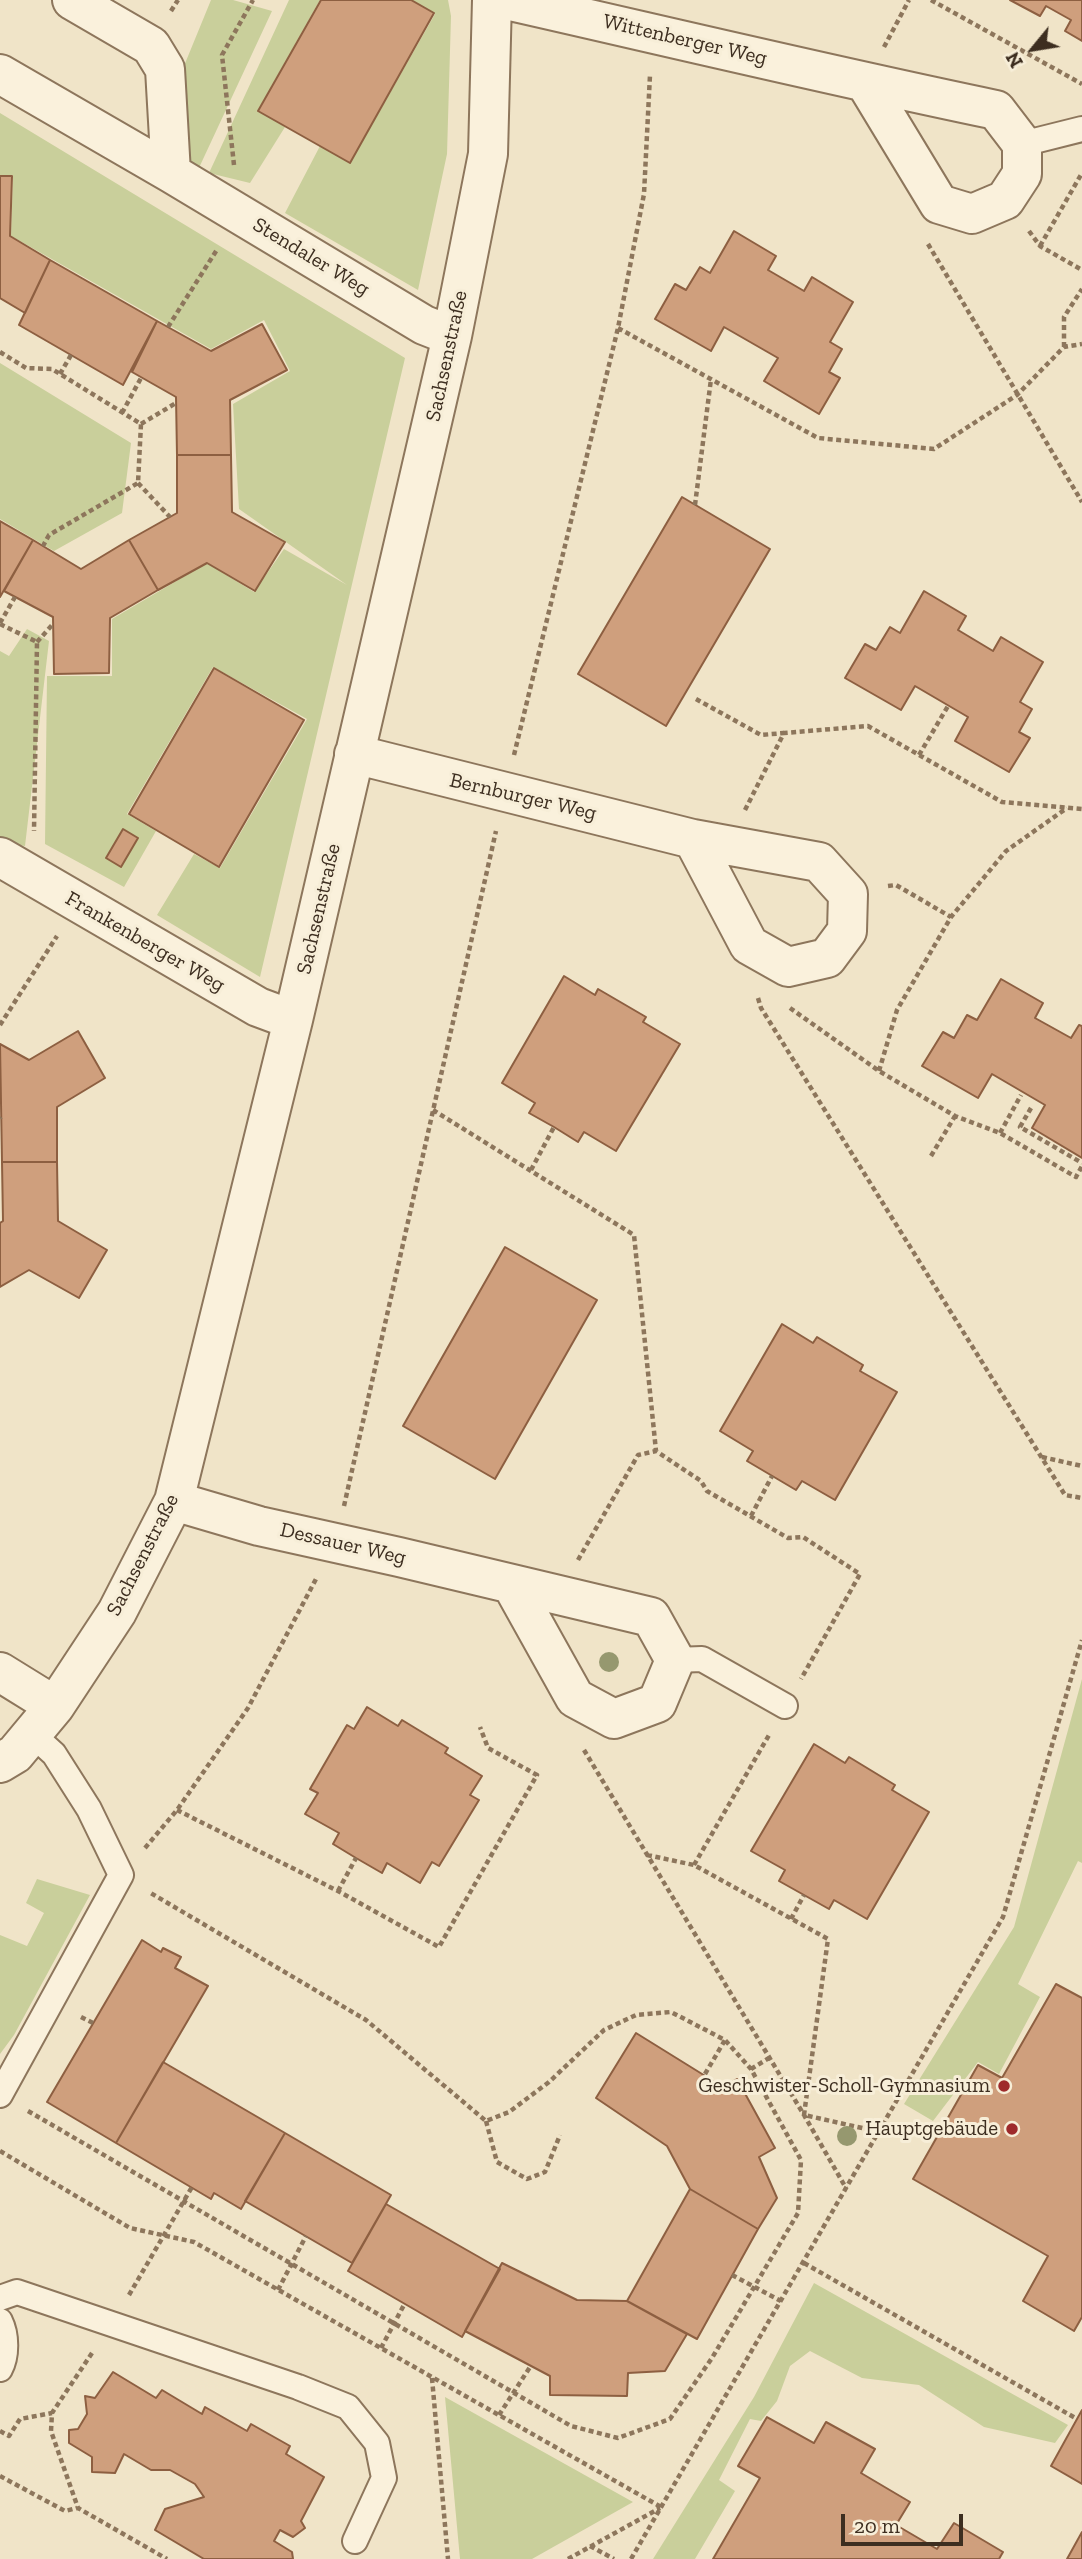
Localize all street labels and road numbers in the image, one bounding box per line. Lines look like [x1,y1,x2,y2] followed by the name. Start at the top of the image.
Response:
[601,9,769,71] street label: Wittenberger Weg
[248,212,374,302] street label: Stendaler Weg
[421,288,473,424] street label: Sachsenstraße
[447,768,599,826] street label: Bernburger Weg
[292,841,346,977] street label: Sachsenstraße
[61,886,229,998] street label: Frankenberger Weg
[101,1490,185,1620] street label: Sachsenstraße
[278,1517,408,1571] street label: Dessauer Weg

